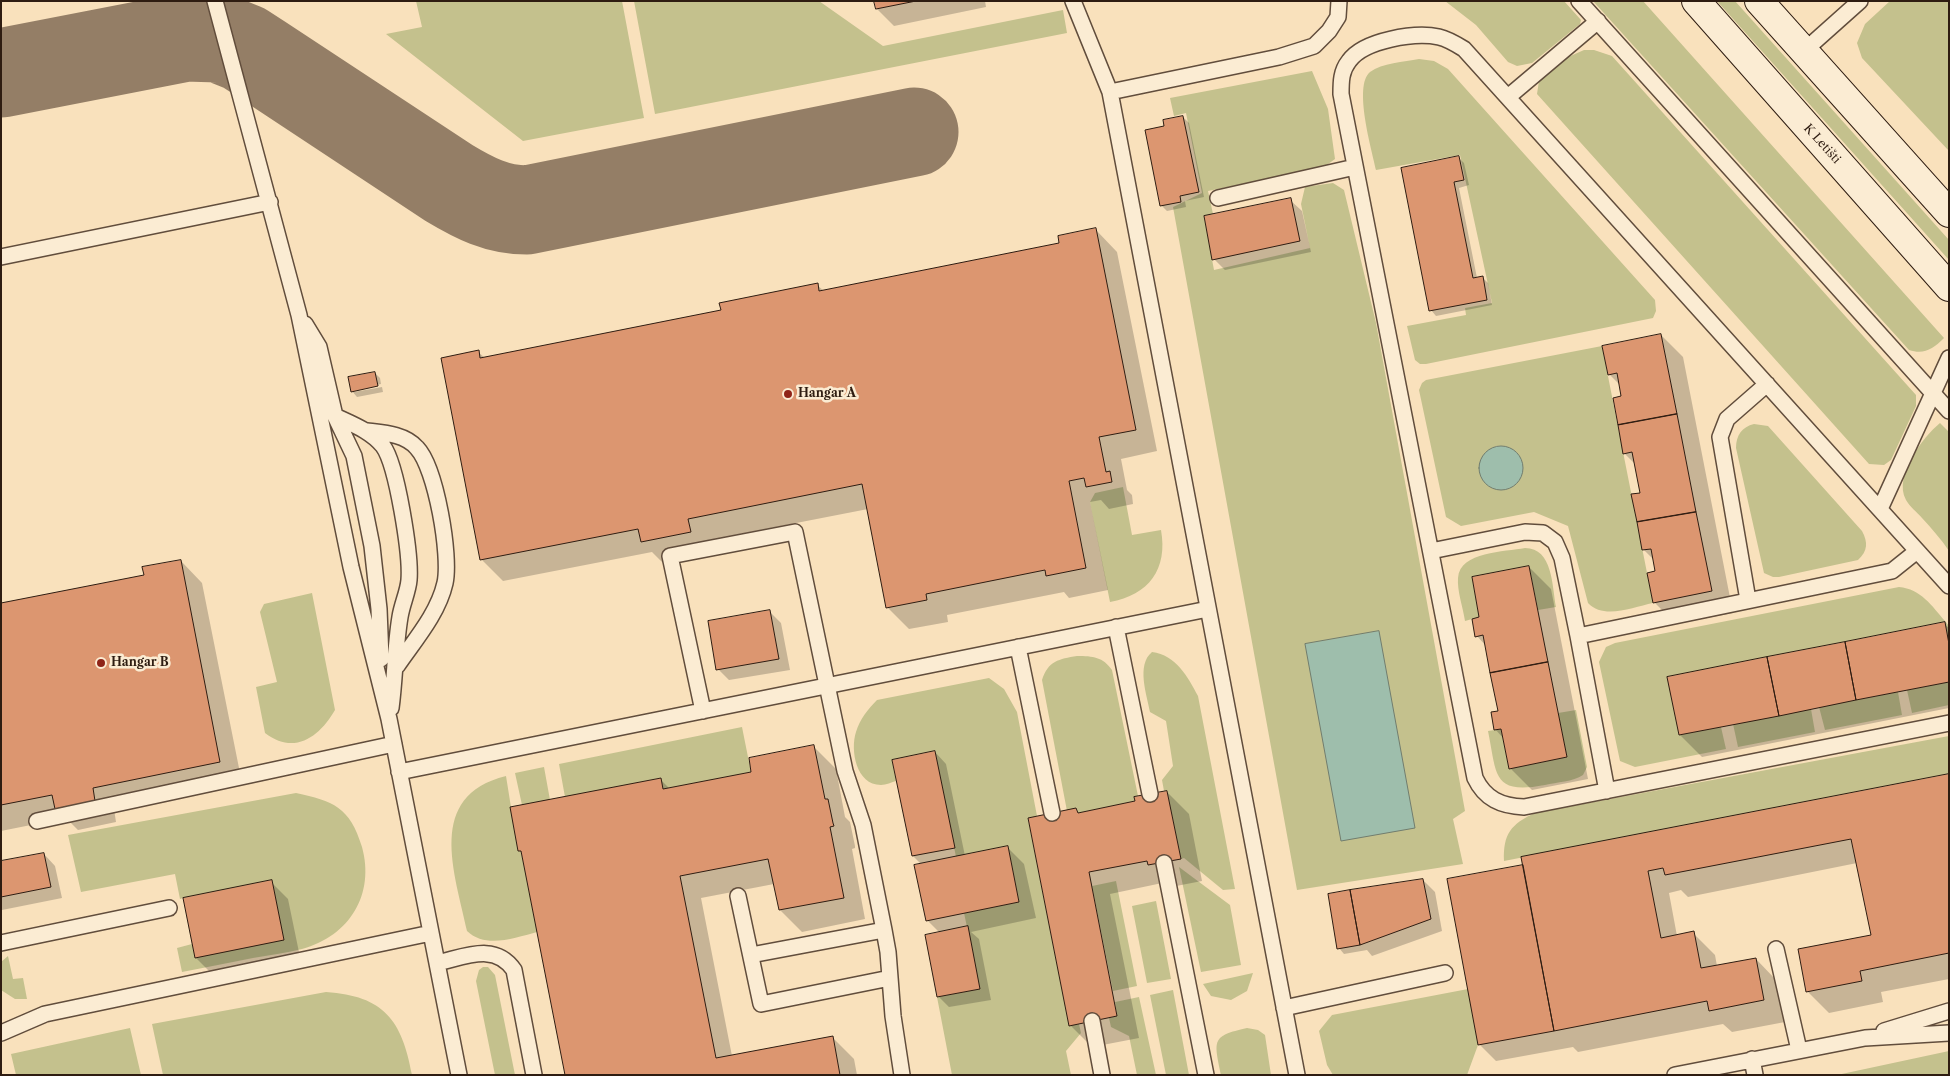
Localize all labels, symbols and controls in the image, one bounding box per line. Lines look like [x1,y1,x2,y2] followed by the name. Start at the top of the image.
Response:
[1801,121,1843,167] street label: K Letišti
[798,387,856,401] place label: Hangar A
[782,388,794,400] marker: Hangar A
[111,656,169,670] place label: Hangar B
[95,657,107,669] marker: Hangar B

